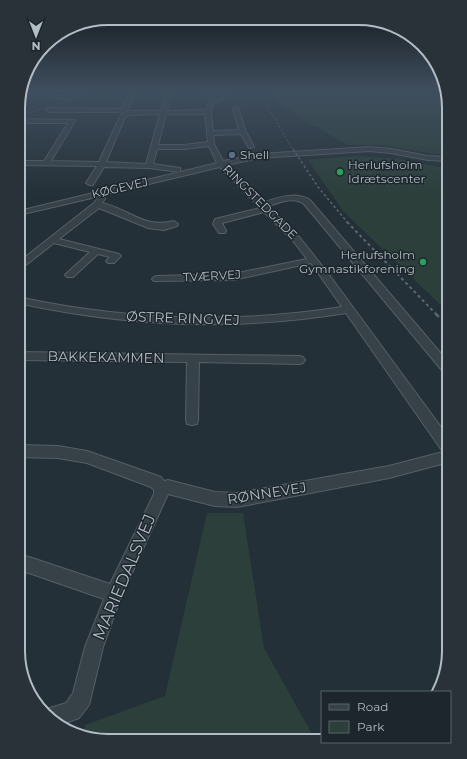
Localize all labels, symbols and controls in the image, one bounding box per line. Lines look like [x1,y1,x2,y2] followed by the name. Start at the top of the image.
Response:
[16,16,56,56] north arrow
[32,39,40,53] text: N
[240,147,269,162] place label: Shell
[227,150,237,160] marker: Shell
[348,157,426,186] place label: Herlufsholm Idrætscenter
[220,161,301,242] street label: RINGSTEDGADE
[335,167,345,177] marker: Herlufsholm Idrætscenter
[90,174,150,201] street label: KØGEVEJ
[299,247,415,276] place label: Herlufsholm Gymnastikforening
[418,257,428,267] marker: Herlufsholm Gymnastikforening
[183,266,241,285] street label: TVÆRVEJ
[126,307,240,329] street label: ØSTRE RINGVEJ
[47,347,165,367] street label: BAKKEKAMMEN
[226,478,308,508] street label: RØNNEVEJ
[88,511,160,643] street label: MARIEDALSVEJ
[321,691,451,743] legend
[357,699,388,714] text: Road
[357,719,385,734] text: Park

